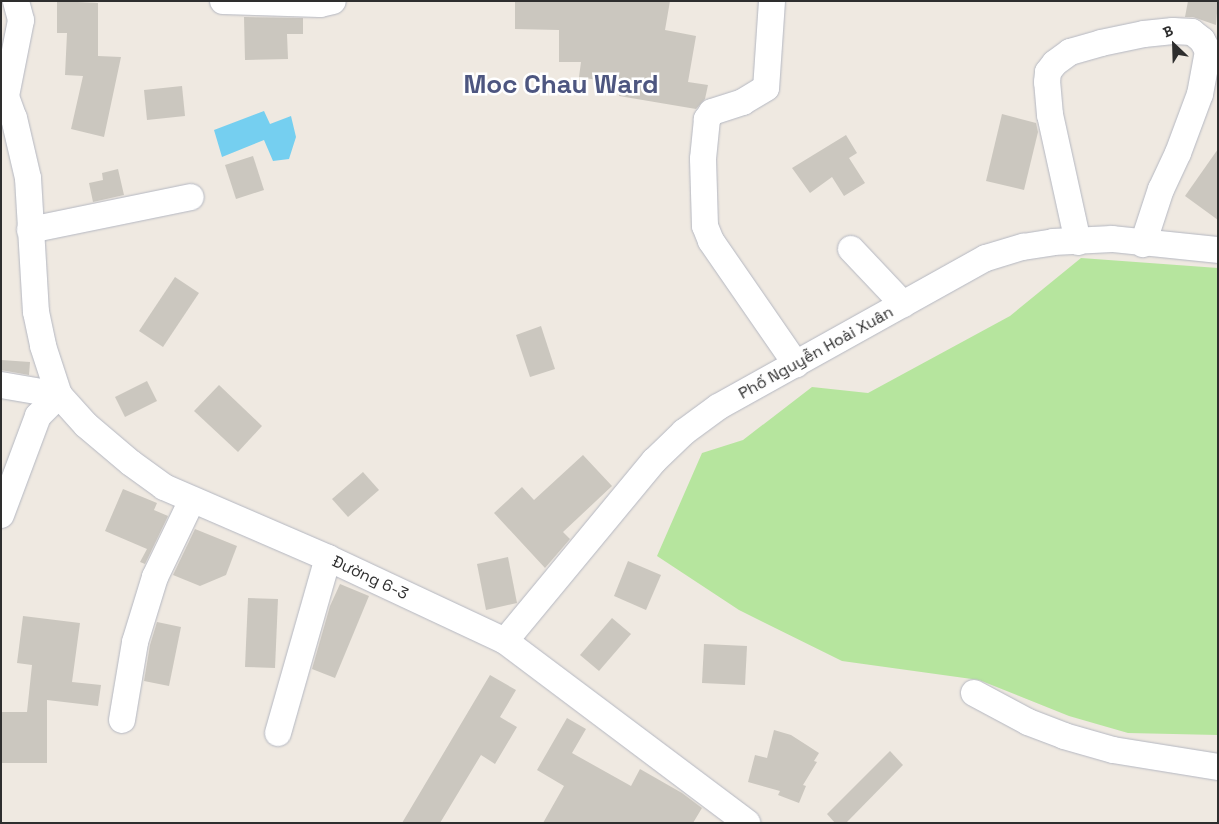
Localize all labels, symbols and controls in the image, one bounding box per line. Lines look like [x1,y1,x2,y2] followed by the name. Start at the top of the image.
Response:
[1149,20,1199,70] north arrow
[1160,21,1176,41] text: B
[463,69,659,101] district label: Moc Chau Ward
[735,302,897,404] street label: Phố Nguyễn Hoài Xuân
[329,552,411,604] street label: Đường 6-3

